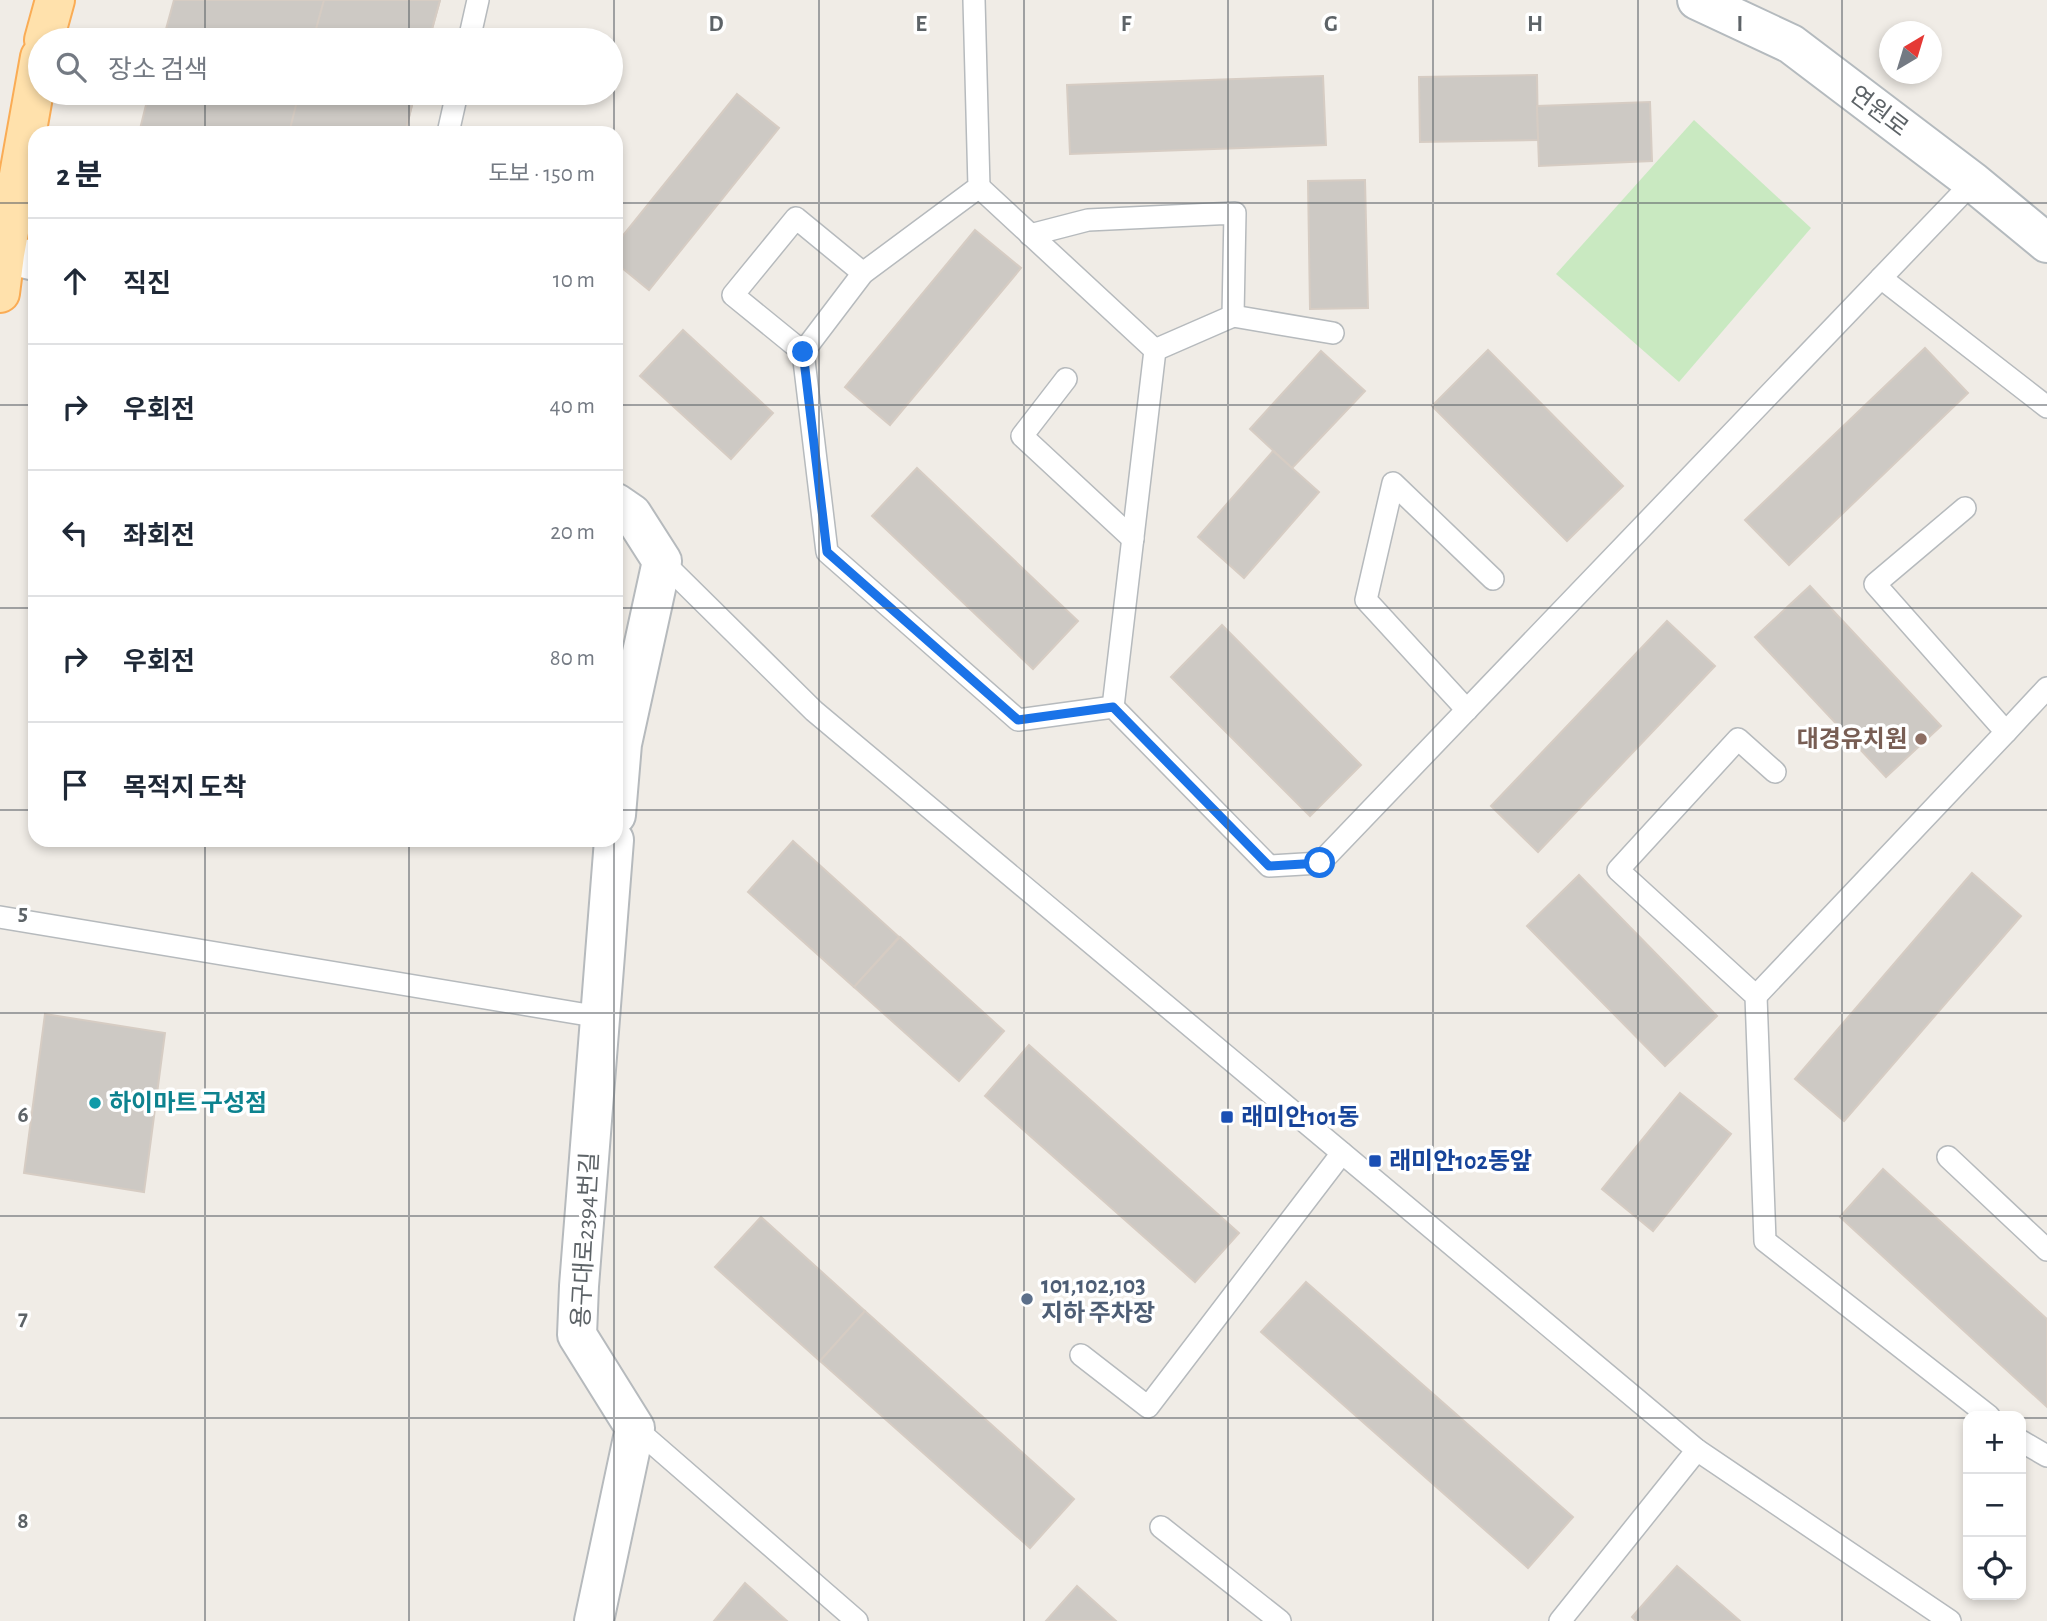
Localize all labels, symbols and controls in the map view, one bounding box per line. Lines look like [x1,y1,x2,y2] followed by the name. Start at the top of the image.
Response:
[708,13,724,36] text: D
[915,13,927,36] text: E
[1121,13,1132,36] text: F
[1324,13,1338,36] text: G
[1527,13,1543,36] text: H
[1737,13,1743,36] text: I
[1879,21,1942,84] north arrow
[28,28,623,105] search box
[52,48,90,86] icon: search
[108,57,208,83] text: 장소 검색
[1845,81,1913,141] street label: 연원로
[56,161,102,191] text: 2 분
[488,163,595,186] text: 도보 · 150 m
[56,262,94,300] icon: ahead
[553,269,595,292] text: 10 m
[123,271,171,297] text: 직진
[787,336,818,367] route end
[56,388,94,426] icon: right
[550,395,595,418] text: 40 m
[123,397,195,423] text: 우회전
[56,514,94,552] icon: left
[550,521,595,544] text: 20 m
[123,523,195,549] text: 좌회전
[56,640,94,678] icon: right
[550,647,595,670] text: 80 m
[123,649,195,675] text: 우회전
[1797,726,1907,752] place label: 대경유치원
[1913,731,1929,747] marker: 대경유치원
[56,766,94,804] icon: arrive
[123,775,247,801] text: 목적지 도착
[1304,847,1335,878] route start
[18,902,28,925] text: 5
[109,1090,267,1116] place label: 하이마트 구성점
[87,1095,103,1111] marker: 하이마트 구성점
[17,1104,29,1127] text: 6
[1241,1104,1359,1130] place label: 래미안101동
[1219,1109,1235,1125] marker: 래미안101동
[1389,1148,1532,1174] place label: 래미안102동앞
[568,1151,603,1329] street label: 용구대로2394번길
[1367,1153,1383,1169] marker: 래미안102동앞
[1041,1274,1155,1326] place label: 101,102,103 지하 주차장
[1019,1291,1035,1307] marker: 101,102,103 지하 주차장
[18,1307,28,1330] text: 7
[1963,1411,2026,1600] map controls
[1963,1411,2026,1474] button: +
[1963,1474,2026,1537] button: −
[17,1510,29,1533] text: 8
[1963,1537,2026,1600] button: locate

